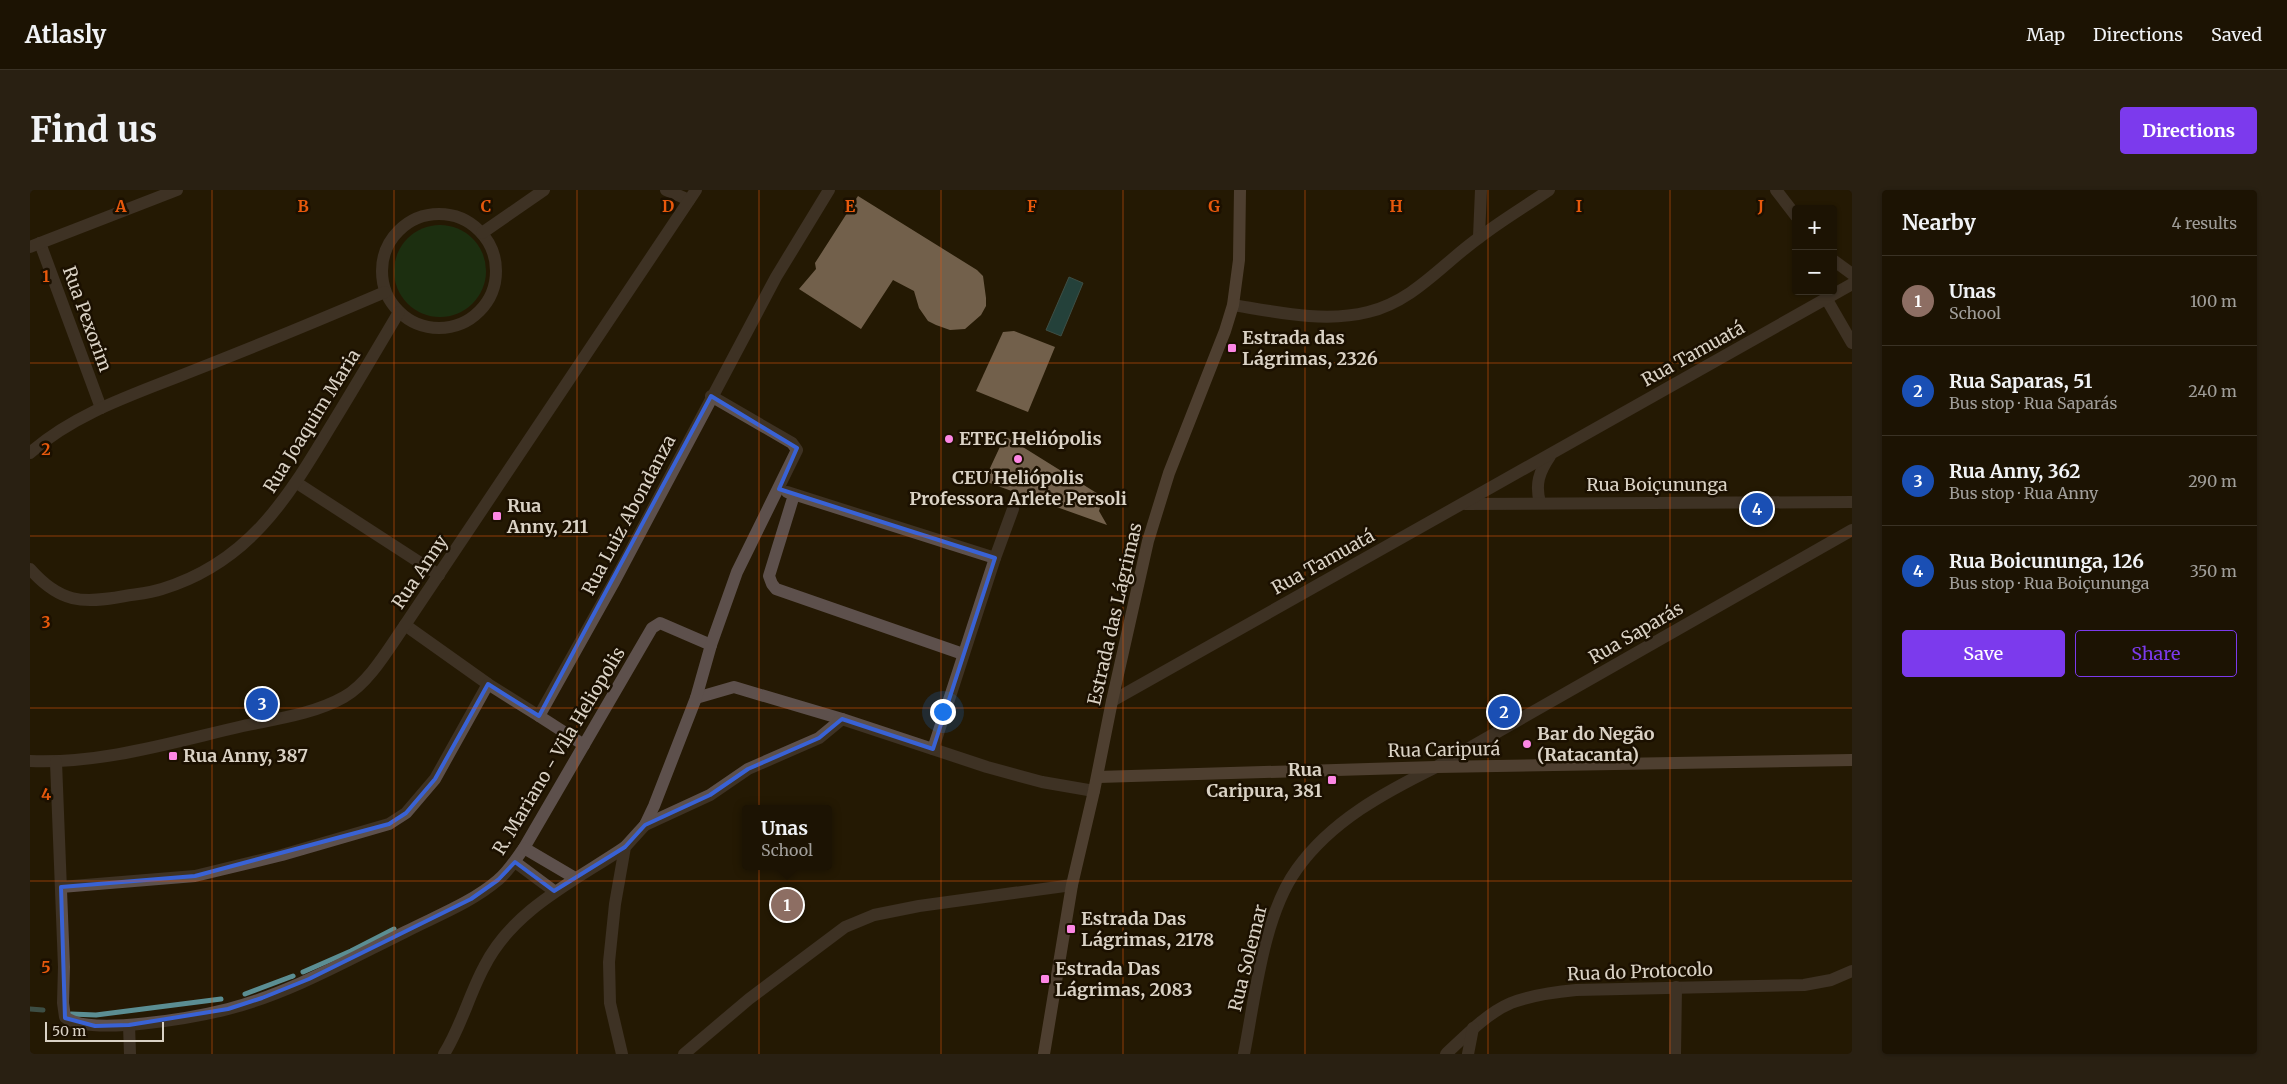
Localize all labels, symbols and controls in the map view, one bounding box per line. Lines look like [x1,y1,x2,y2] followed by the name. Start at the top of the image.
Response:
[25,19,106,50] text: Atlasly
[2027,23,2065,46] text: Map
[2093,23,2183,46] text: Directions
[2211,23,2262,46] text: Saved
[2120,107,2257,154] button: Directions
[30,108,157,152] text: Find us
[114,196,127,216] text: A
[297,196,309,216] text: B
[481,196,491,216] text: C
[662,196,674,216] text: D
[845,196,856,216] text: E
[1027,196,1037,216] text: F
[1208,196,1220,216] text: G
[1389,196,1403,216] text: H
[1576,196,1582,216] text: I
[1757,196,1764,216] text: J
[1792,205,1837,295] map controls
[1792,205,1837,250] button: +
[1902,209,1976,236] text: Nearby
[2171,213,2237,233] text: 4 results
[1792,250,1837,295] button: −
[58,263,117,375] street label: Rua Pexorim
[42,266,50,286] text: 1
[1949,279,1996,303] text: Unas
[1914,291,1922,311] text: 1
[2190,291,2237,311] text: 100 m
[1949,303,2001,323] text: School
[1637,316,1749,391] street label: Rua Tamuatá
[1242,326,1378,370] place label: Estrada das Lágrimas, 2326
[1226,342,1238,354] marker: Estrada das Lágrimas, 2326
[258,344,365,497] street label: Rua Joaquim Maria
[1949,369,2092,393] text: Rua Saparas, 51
[1913,381,1923,401] text: 2
[2188,381,2237,401] text: 240 m
[1949,393,2117,413] text: Bus stop · Rua Saparás
[959,427,1102,450] place label: ETEC Heliópolis
[577,430,681,599] street label: Rua Luiz Abondanza
[943,433,955,445] marker: ETEC Heliópolis
[41,439,51,459] text: 2
[1012,453,1024,465] marker: CEU Heliópolis Professora Arlete Persoli
[1949,459,2081,483] text: Rua Anny, 362
[909,466,1127,510] place label: CEU Heliópolis Professora Arlete Persoli
[1913,471,1923,491] text: 3
[2188,471,2237,491] text: 290 m
[1586,473,1728,496] street label: Rua Boiçununga
[1949,483,2098,503] text: Bus stop · Rua Anny
[1741,490,1773,528] pin: 4
[506,494,588,538] place label: Rua Anny, 211
[491,510,503,522] marker: Rua Anny, 211
[1082,520,1147,707] street label: Estrada das Lágrimas
[1267,524,1379,599] street label: Rua Tamuatá
[387,530,453,613] street label: Rua Anny
[1949,549,2144,573] text: Rua Boicununga, 126
[1913,561,1923,581] text: 4
[2190,561,2237,581] text: 350 m
[1949,573,2149,593] text: Bus stop · Rua Boiçununga
[1584,596,1687,669] street label: Rua Saparás
[41,612,51,632] text: 3
[1902,630,2065,677] button: Save
[2075,630,2237,677] button: Share
[487,643,630,859] street label: R. Mariano - Vila Heliopolis
[246,685,278,723] pin: 3
[1488,693,1520,731] pin: 2
[930,699,956,725] your location
[1537,722,1655,766] place label: Bar do Negão (Ratacanta)
[1388,737,1501,762] street label: Rua Caripurá
[1521,738,1533,750] marker: Bar do Negão (Ratacanta)
[183,744,308,767] place label: Rua Anny, 387
[167,750,179,762] marker: Rua Anny, 387
[1206,758,1322,802] place label: Rua Caripura, 381
[1326,774,1338,786] marker: Rua Caripura, 381
[41,784,51,804] text: 4
[742,805,832,870] popup
[761,816,808,840] text: Unas
[761,840,813,860] text: School
[771,886,803,924] pin: 1
[1223,902,1272,1014] street label: Rua Solemar
[1081,907,1214,951] place label: Estrada Das Lágrimas, 2178
[1065,923,1077,935] marker: Estrada Das Lágrimas, 2178
[41,957,51,977] text: 5
[1055,957,1192,1001] place label: Estrada Das Lágrimas, 2083
[1567,957,1713,986] street label: Rua do Protocolo
[1039,973,1051,985] marker: Estrada Das Lágrimas, 2083
[45,1019,164,1042] scale bar
[52,1022,86,1040] text: 50 m

